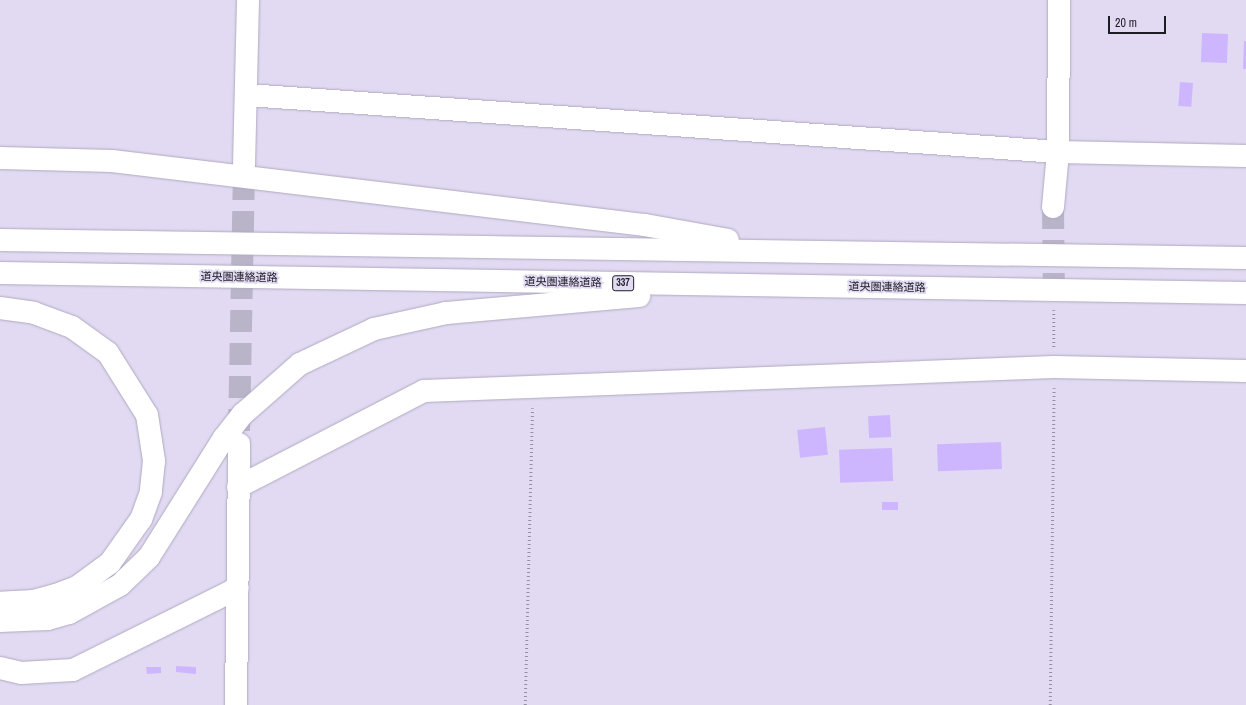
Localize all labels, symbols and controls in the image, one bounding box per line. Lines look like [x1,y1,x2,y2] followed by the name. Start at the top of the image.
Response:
[1110,8,1168,34] scale bar
[1115,15,1137,31] text: 20 m
[200,270,278,284] street label: 道央圏連絡道路
[524,275,602,289] street label: 道央圏連絡道路
[612,275,634,291] road number: 337
[848,280,926,294] street label: 道央圏連絡道路

